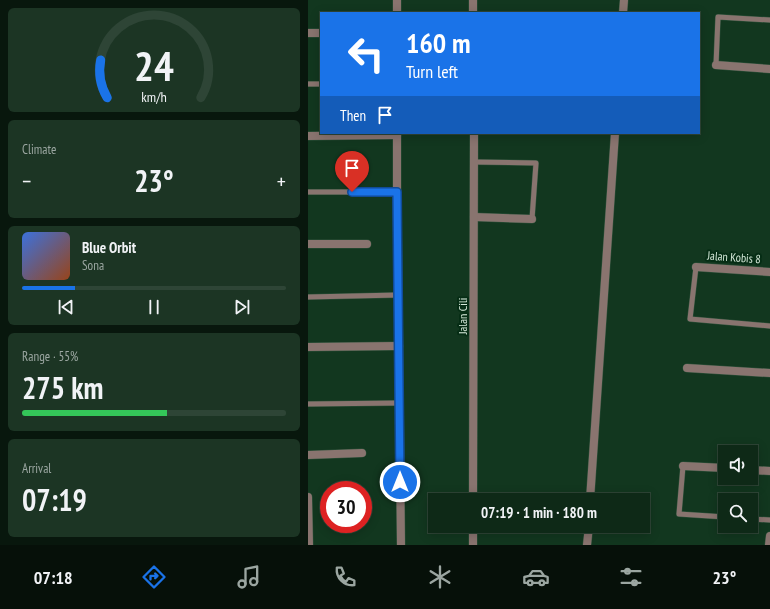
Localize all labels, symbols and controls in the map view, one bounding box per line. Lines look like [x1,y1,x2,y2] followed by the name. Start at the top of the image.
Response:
[406,24,470,61] text: 160 m
[340,28,392,80] icon: left
[134,39,174,92] text: 24
[406,60,458,83] text: Turn left
[141,87,167,106] text: km/h
[374,104,396,126] icon: arrive
[340,106,366,125] text: Then
[22,141,56,158] text: Climate
[335,151,369,192] pin
[341,157,363,179] icon: arrive
[134,161,174,200] text: 23°
[22,167,31,195] text: −
[277,167,286,195] text: +
[82,238,136,257] text: Blue Orbit
[706,248,761,266] street label: Jalan Kobis 8
[82,257,104,274] text: Sona
[55,296,77,318] icon: previous
[143,296,165,318] icon: pause
[231,296,253,318] icon: next
[455,298,470,335] street label: Jalan Cili
[22,348,78,365] text: Range · 55%
[22,368,103,407] text: 275 km
[718,445,758,533] map controls
[718,445,758,485] button: sound
[22,460,51,477] text: Arrival
[379,461,421,503] position arrow
[22,480,87,519] text: 07:19
[320,481,372,533] speed limit sign: 30
[718,493,758,533] button: search
[481,503,597,522] text: 07:19 · 1 min · 180 m
[140,563,168,591] icon: directions
[235,563,263,591] icon: music
[331,563,359,591] icon: phone
[426,563,454,591] icon: climate
[522,563,550,591] icon: car
[617,563,645,591] icon: filters
[34,566,73,589] text: 07:18
[712,566,736,589] text: 23°

